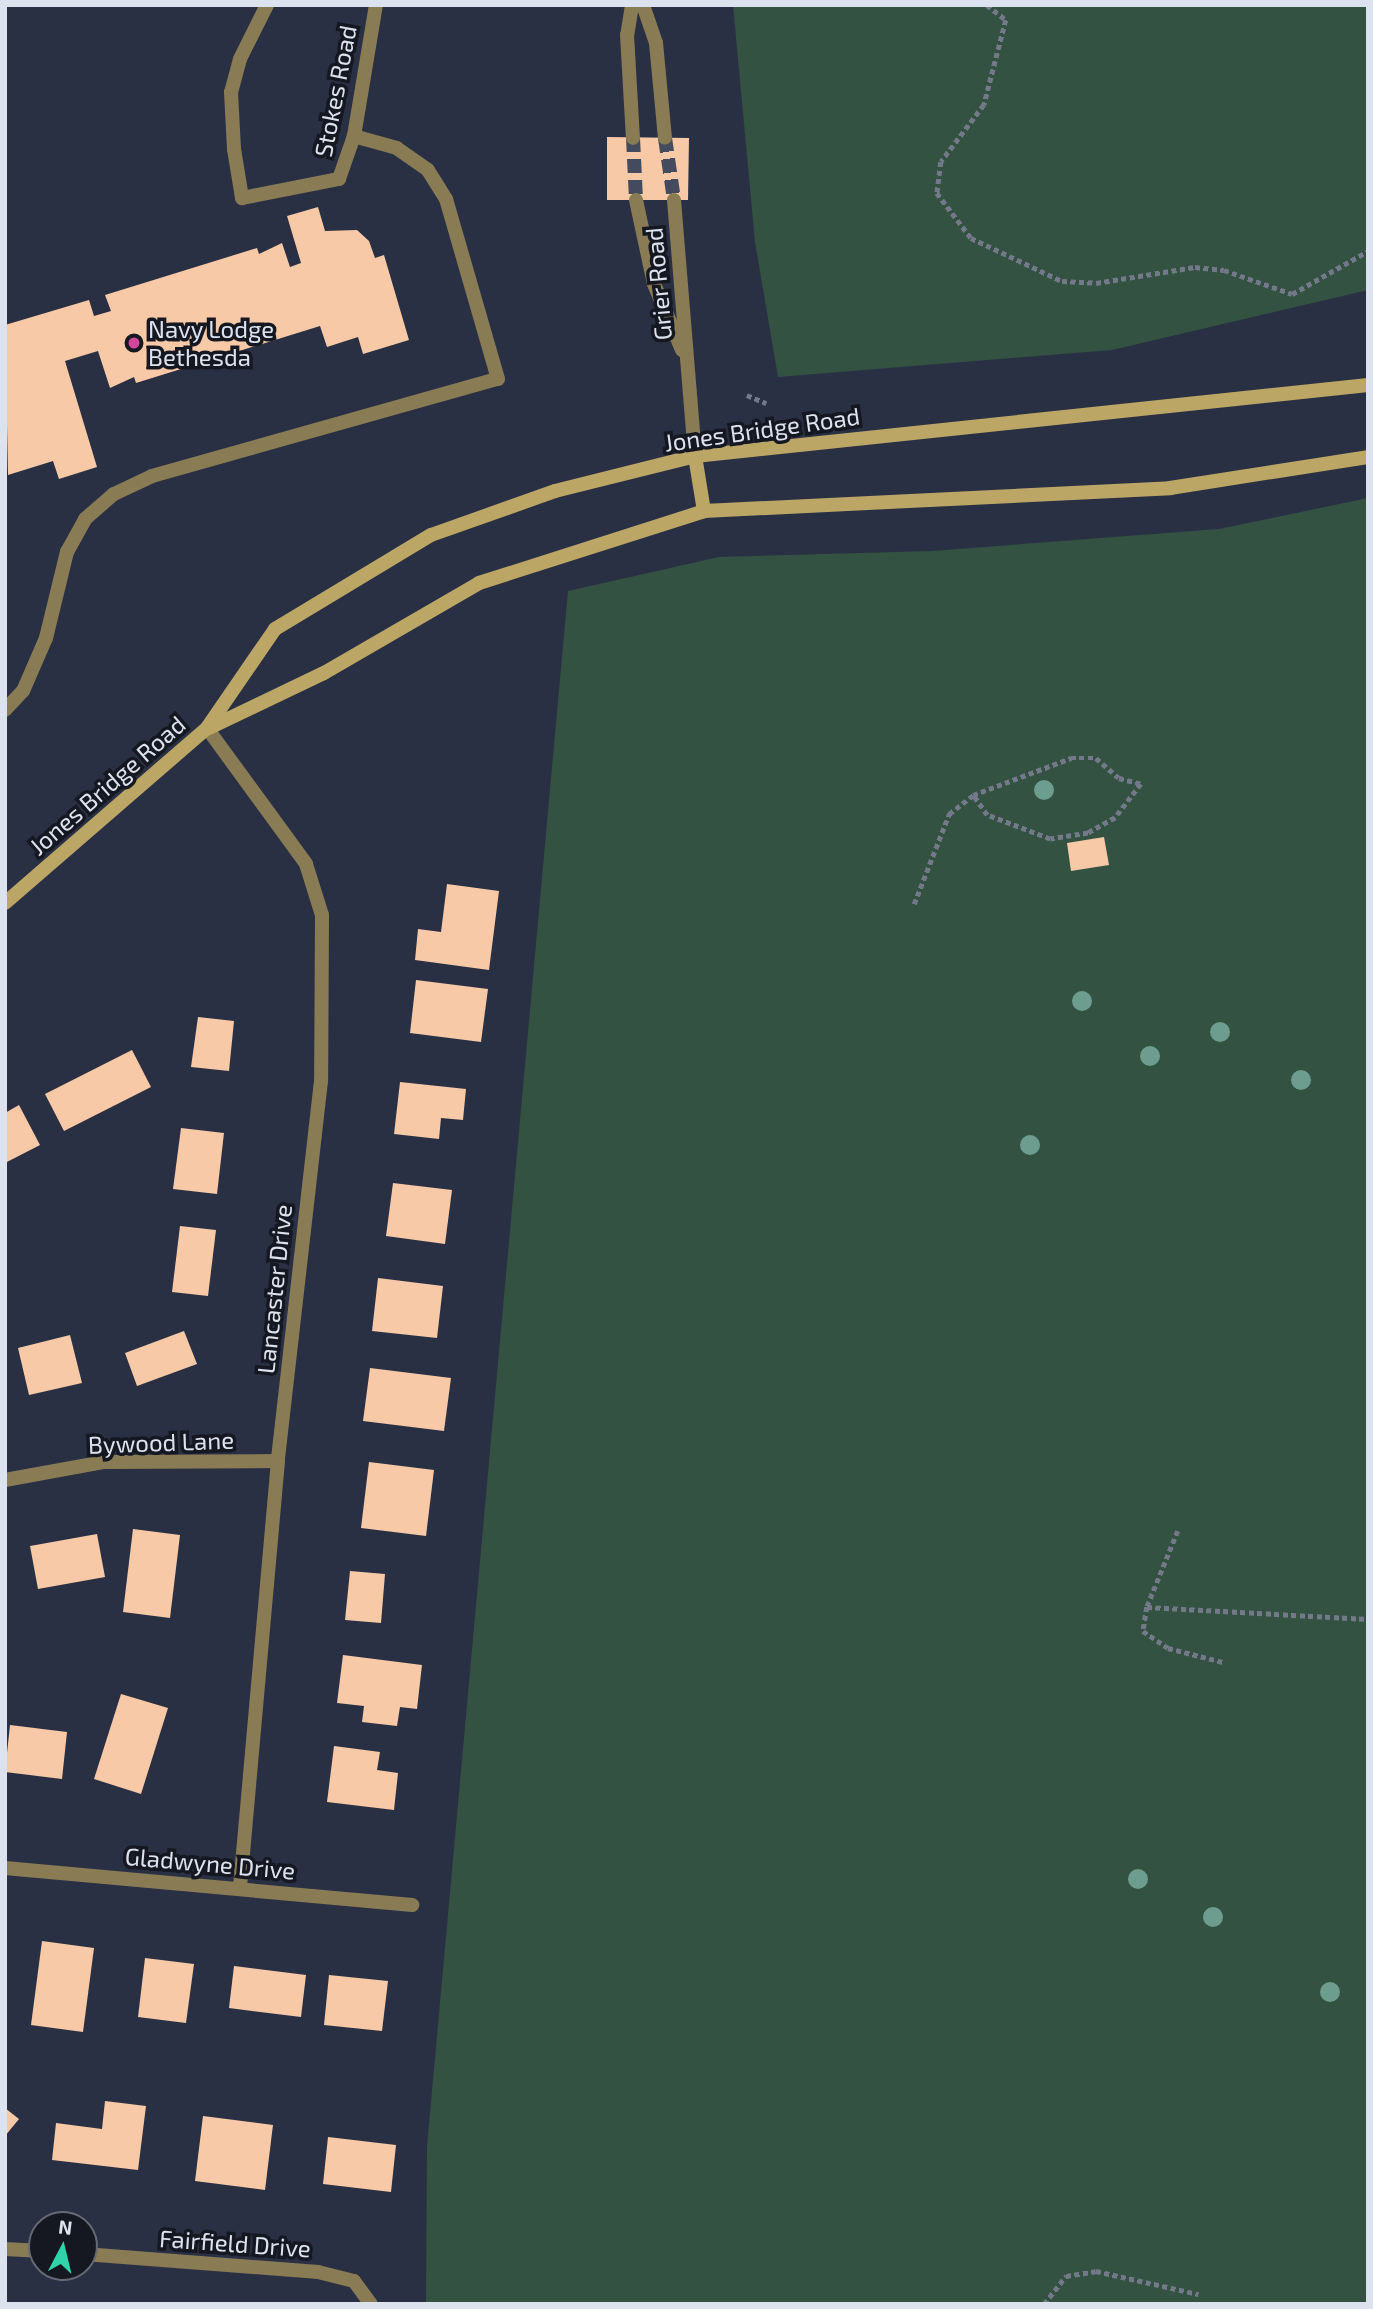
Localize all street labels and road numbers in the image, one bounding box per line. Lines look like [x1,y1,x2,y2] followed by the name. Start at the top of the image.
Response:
[308,23,362,159] street label: Stokes Road
[639,226,677,342] street label: Grier Road
[662,401,862,457] street label: Jones Bridge Road
[23,709,191,861] street label: Jones Bridge Road
[251,1203,297,1375] street label: Lancaster Drive
[88,1425,234,1459] street label: Bywood Lane
[124,1841,296,1885] street label: Gladwyne Drive
[158,2223,312,2263] street label: Fairfield Drive

